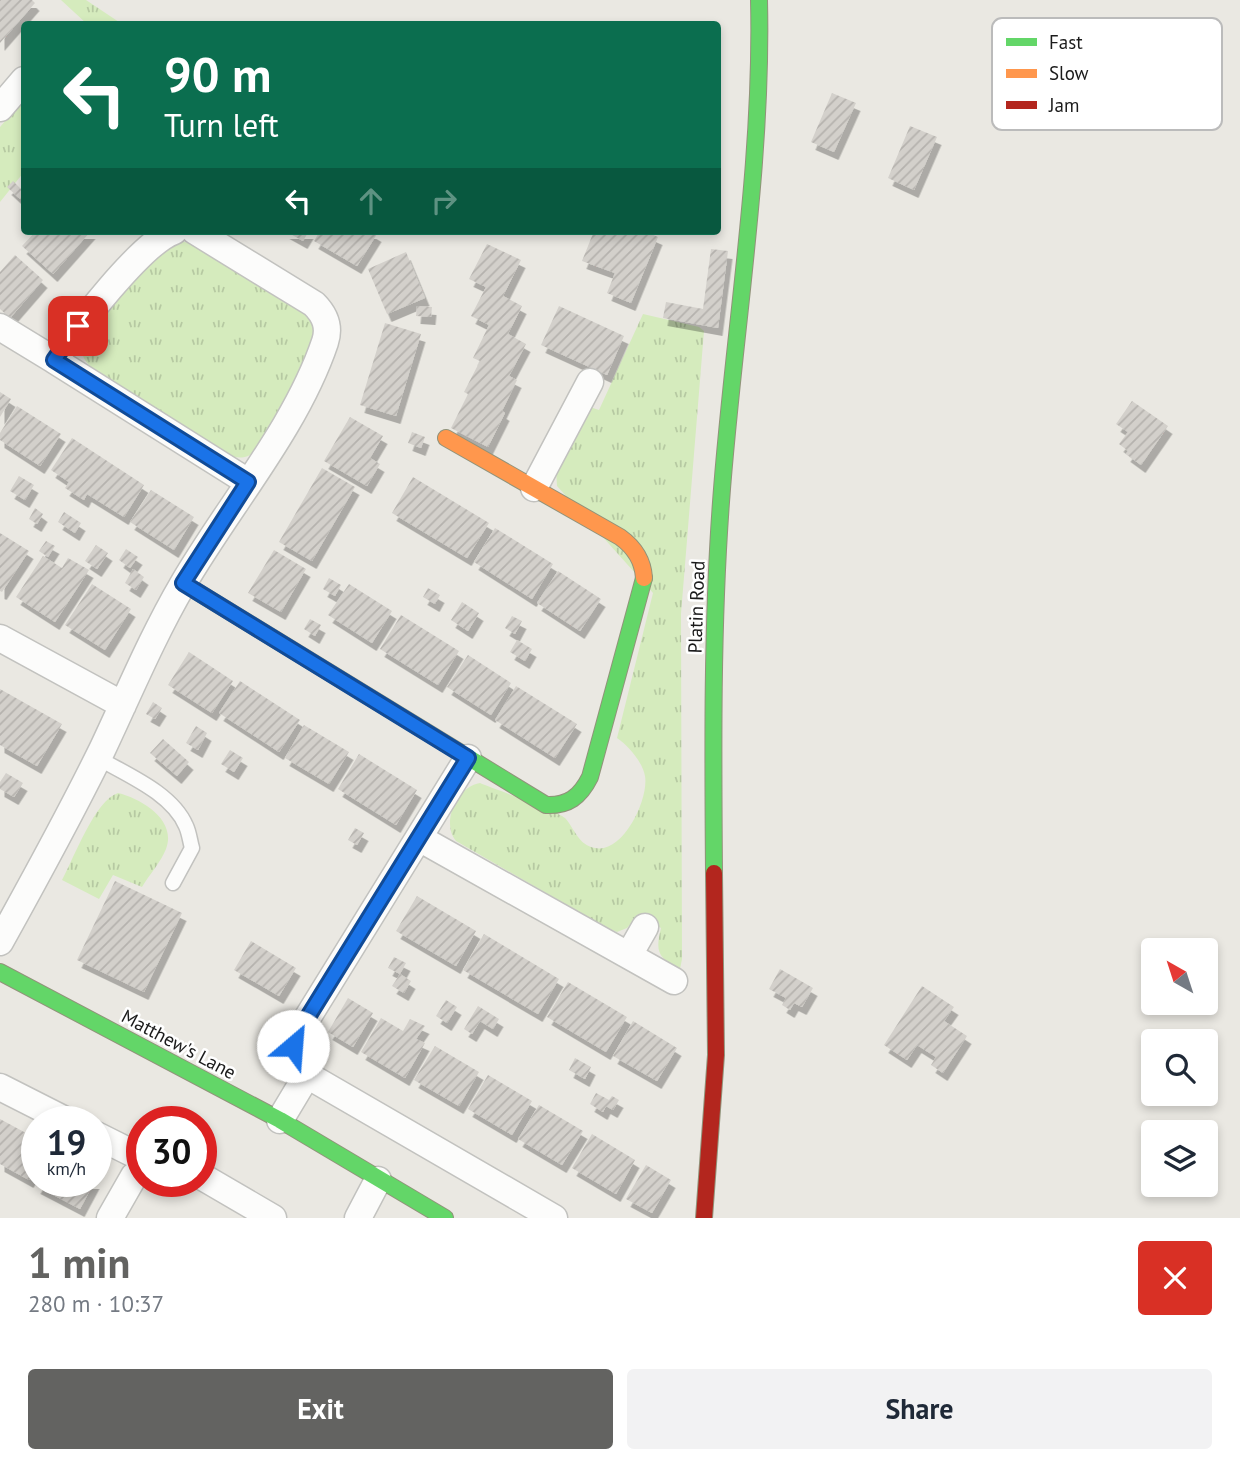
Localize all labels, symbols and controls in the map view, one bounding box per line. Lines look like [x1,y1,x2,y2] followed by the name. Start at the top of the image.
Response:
[992,18,1222,130] legend
[1049,30,1083,54] text: Fast
[164,42,271,106] text: 90 m
[49,49,140,140] icon: left
[1049,61,1089,85] text: Slow
[1048,93,1079,117] text: Jam
[164,104,279,146] text: Turn left
[279,182,317,220] icon: left
[352,182,390,220] icon: ahead
[425,182,463,220] icon: right
[48,296,108,356] pin
[59,307,97,345] icon: arrive
[682,560,710,654] street label: Platin Road
[1141,938,1218,1015] north arrow
[1141,938,1218,1197] map controls
[118,1004,240,1084] street label: Matthew's Lane
[256,1009,330,1083] position arrow
[1141,1029,1218,1106] button: search
[126,1106,217,1197] speed limit sign: 30
[47,1119,86,1165] text: 19
[1141,1120,1218,1197] button: layers
[47,1157,86,1180] text: km/h
[28,1235,130,1290] text: 1 min
[1138,1241,1212,1315] button: close
[28,1289,164,1318] text: 280 m · 10:37
[28,1369,613,1449] button: Exit
[627,1369,1212,1449] button: Share

